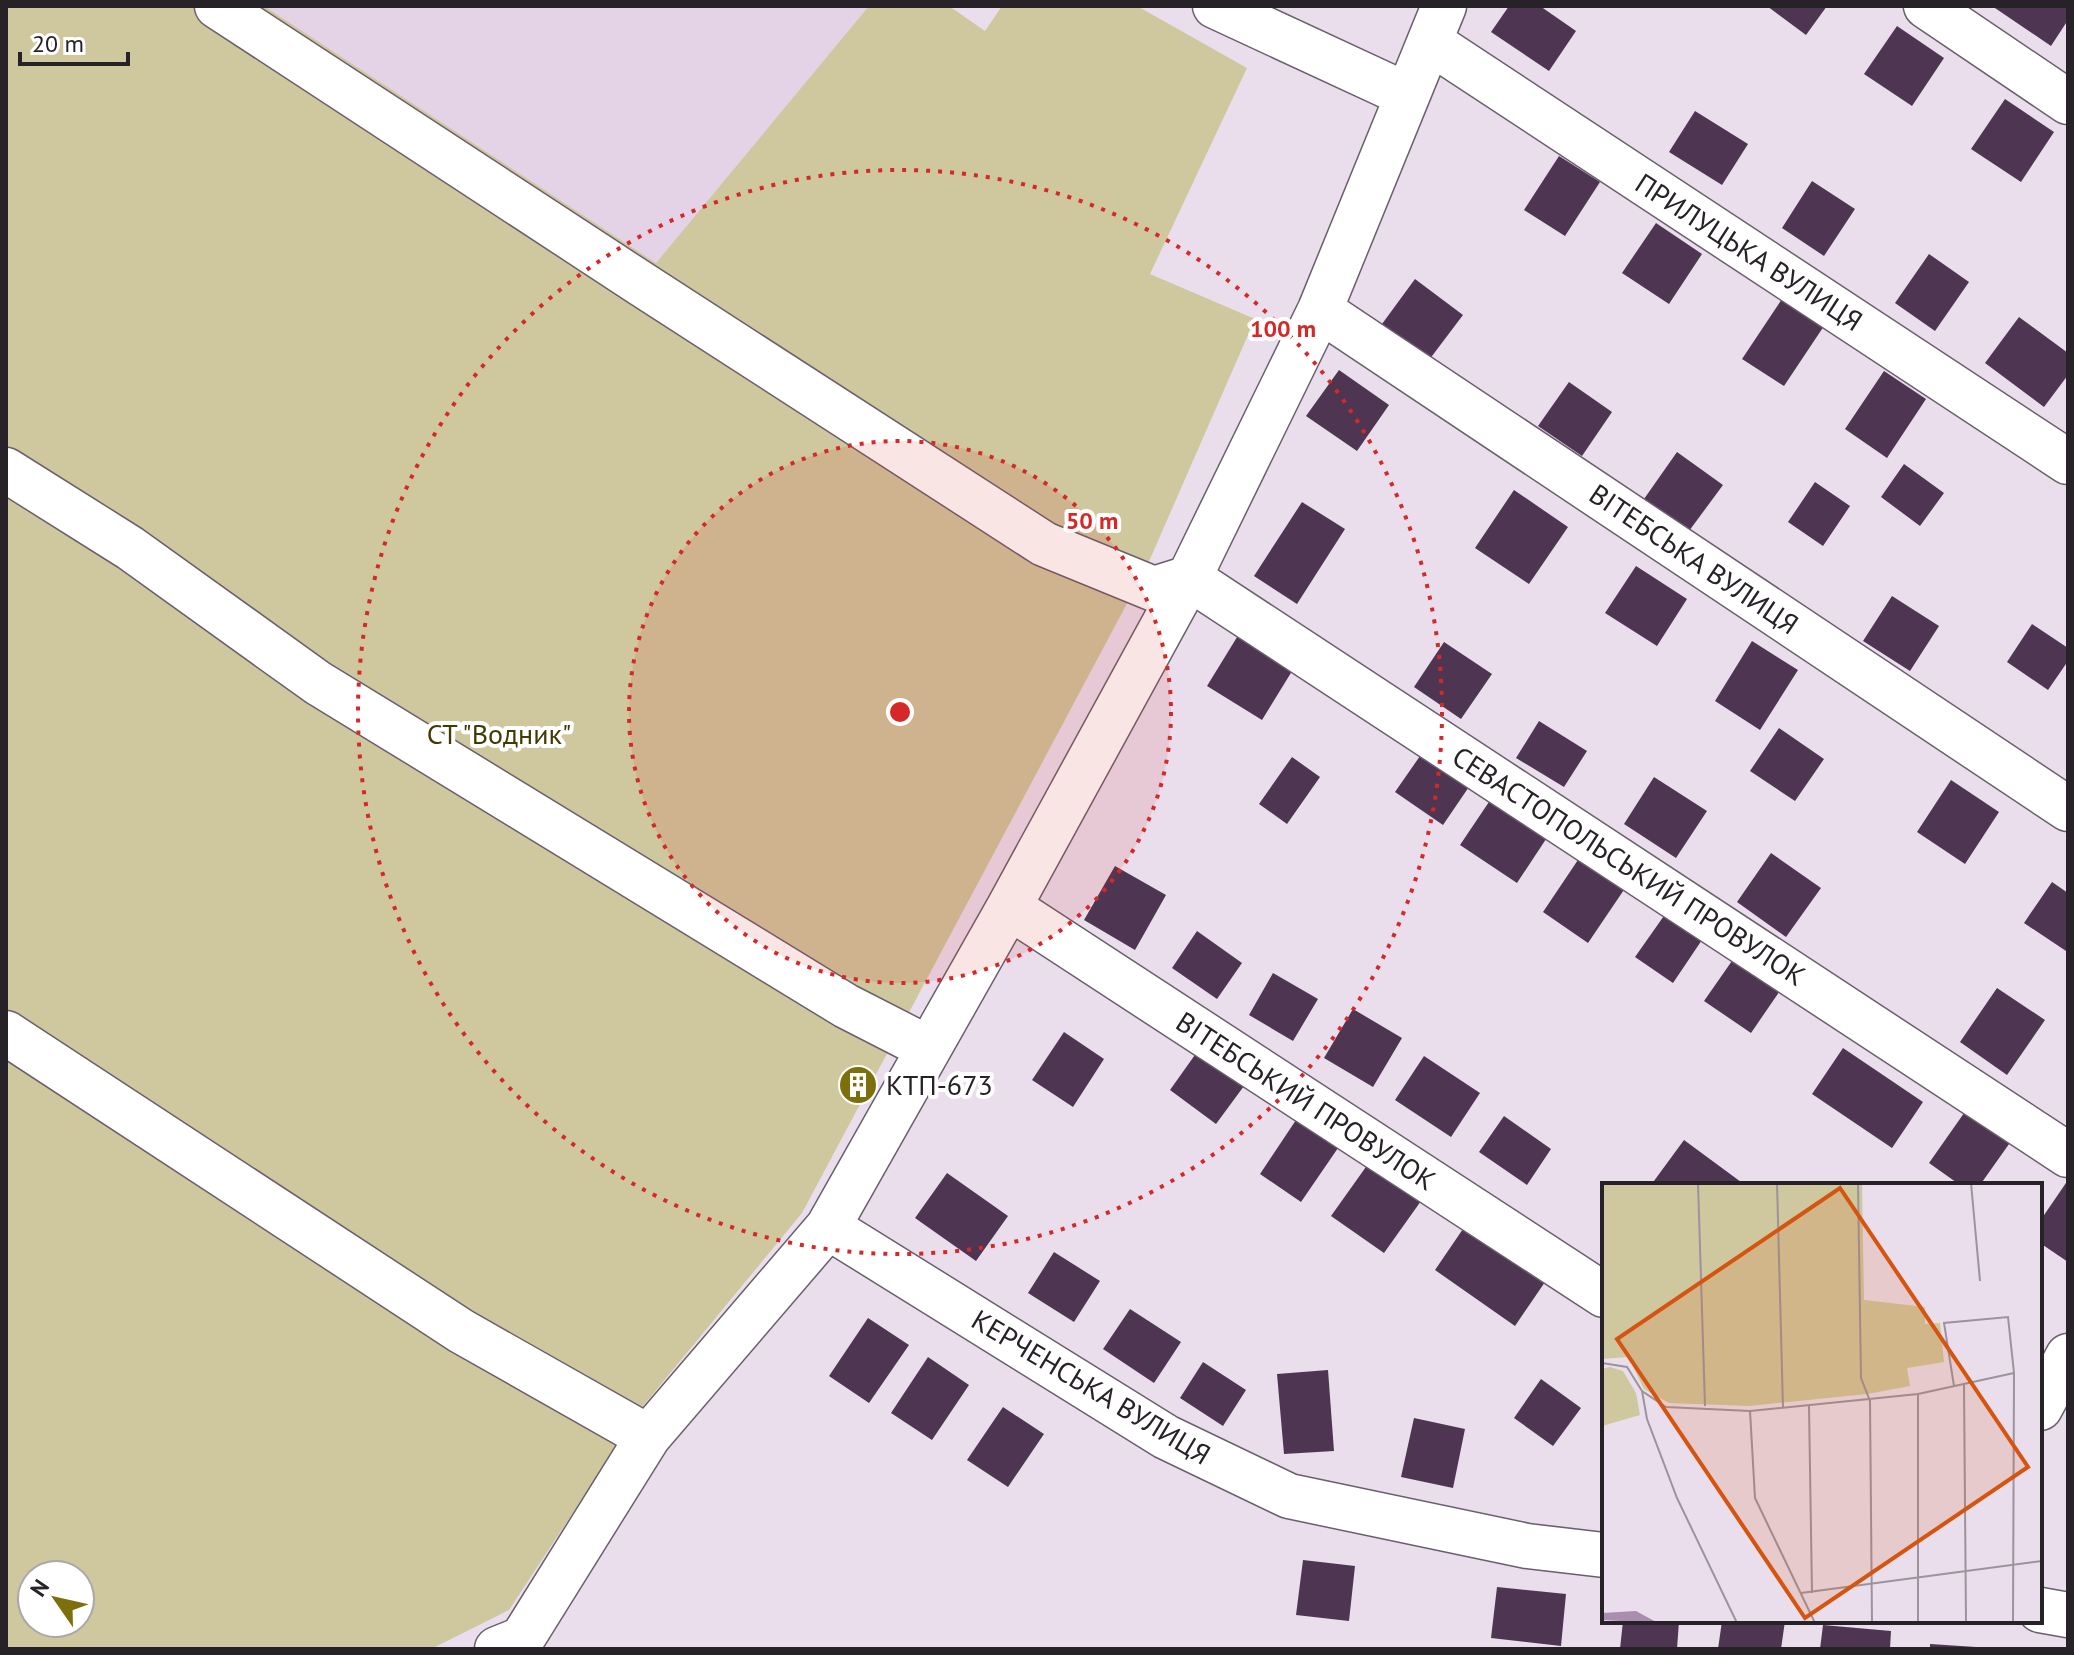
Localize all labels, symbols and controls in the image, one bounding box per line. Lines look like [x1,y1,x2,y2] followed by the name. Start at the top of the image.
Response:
[20,16,128,66] scale bar
[32,28,84,59] text: 20 m
[1629,164,1870,339] street label: ПРИЛУЦЬКА ВУЛИЦЯ
[1250,313,1316,344] text: 100 m
[1583,475,1806,642] street label: ВІТЕБСЬКА ВУЛИЦЯ
[1066,505,1118,536] text: 50 m
[886,698,914,726] centre of rings
[427,715,571,752] park label: СТ "Водник"
[1446,737,1813,994] street label: СЕВАСТОПОЛЬСЬКИЙ ПРОВУЛОК
[1169,1003,1443,1198] street label: ВІТЕБСЬКИЙ ПРОВУЛОК
[837,1064,879,1106] building icon: КТП-673
[886,1066,993,1103] place label: КТП-673
[1602,1183,2042,1623] inset map
[965,1301,1217,1473] street label: КЕРЧЕНСЬКА ВУЛИЦЯ
[16,1559,96,1639] north arrow
[24,1574,55,1602] text: N

